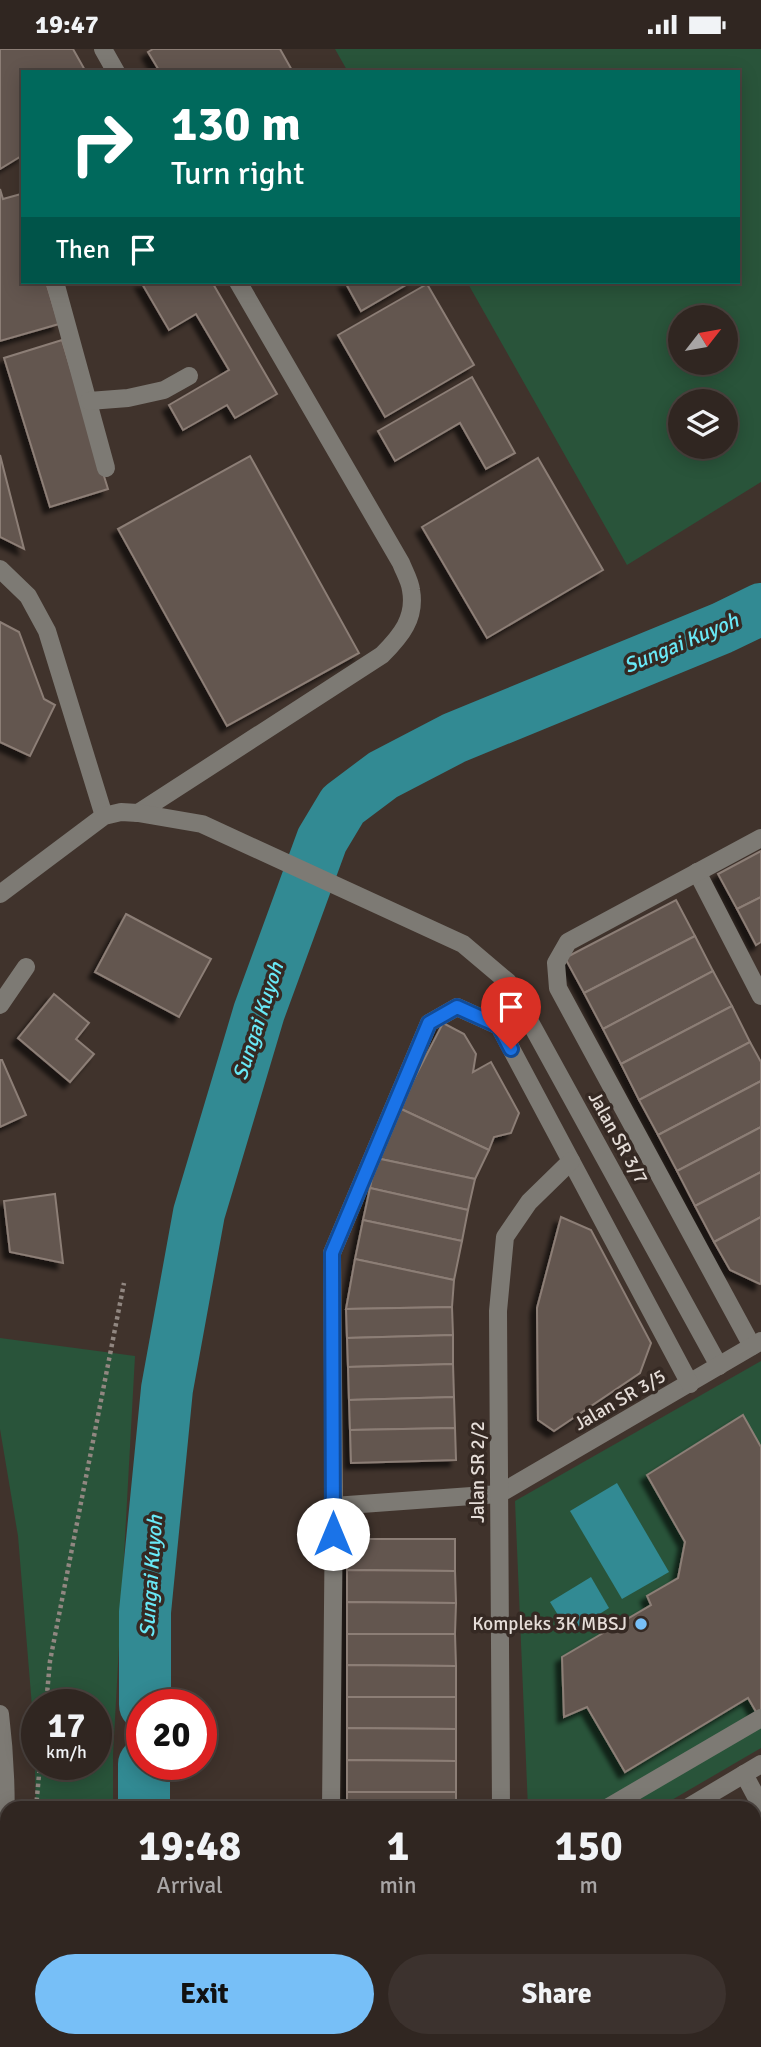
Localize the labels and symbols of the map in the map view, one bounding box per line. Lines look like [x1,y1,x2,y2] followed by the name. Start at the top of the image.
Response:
[668,305,738,375] north arrow
[620,607,743,679] water label: Sungai Kuyoh
[227,958,289,1083] water label: Sungai Kuyoh
[481,977,541,1049] pin
[583,1088,653,1188] street label: Jalan SR 3/7
[570,1364,670,1436] street label: Jalan SR 3/5
[466,1421,490,1523] street label: Jalan SR 2/2
[296,1497,370,1571] position arrow
[134,1514,168,1638] water label: Sungai Kuyoh
[472,1612,627,1636] place label: Kompleks 3K MBSJ
[633,1616,649,1632] marker: Kompleks 3K MBSJ
[126,1689,217,1780] speed limit sign: 20

